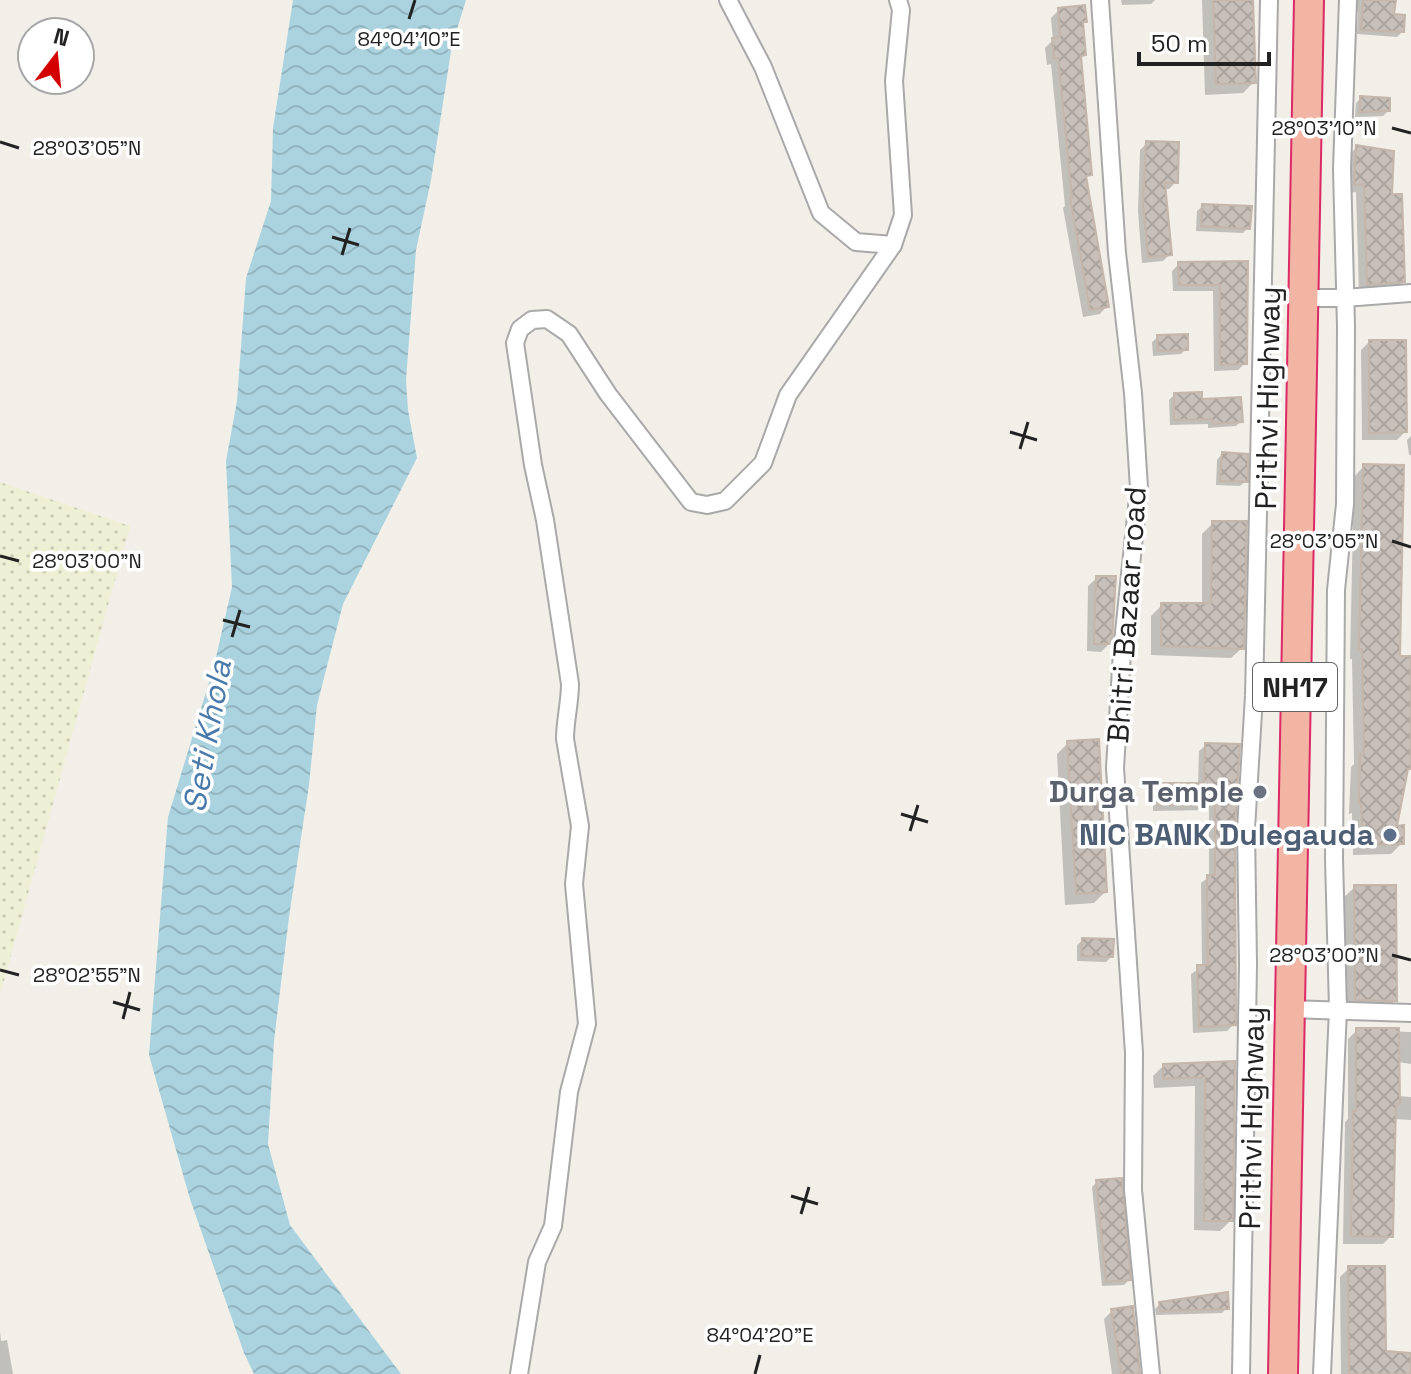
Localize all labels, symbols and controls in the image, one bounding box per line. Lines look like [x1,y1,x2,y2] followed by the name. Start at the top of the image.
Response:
[16,16,96,96] north arrow
[1139,16,1269,66] scale bar
[51,21,72,52] text: N
[357,26,461,52] text: 84°04'10"E
[1151,28,1208,59] text: 50 m
[1271,115,1377,141] text: 28°03'10"N
[33,135,141,161] text: 28°03'05"N
[1246,286,1289,510] street label: Prithvi Highway
[1098,485,1155,745] street label: Bhitri Bazaar road
[1270,528,1378,554] text: 28°03'05"N
[32,548,142,574] text: 28°03'00"N
[174,656,240,815] water label: Seti Khola
[1253,663,1337,711] road number: NH17
[1049,772,1244,811] place label: Durga Temple
[1251,783,1269,801] marker: Durga Temple
[1079,815,1374,854] place label: NIC BANK Dulegauda
[1381,826,1399,844] marker: NIC BANK Dulegauda
[1269,942,1379,968] text: 28°03'00"N
[33,962,141,988] text: 28°02'55"N
[1230,1006,1273,1230] street label: Prithvi Highway
[707,1322,813,1348] text: 84°04'20"E

